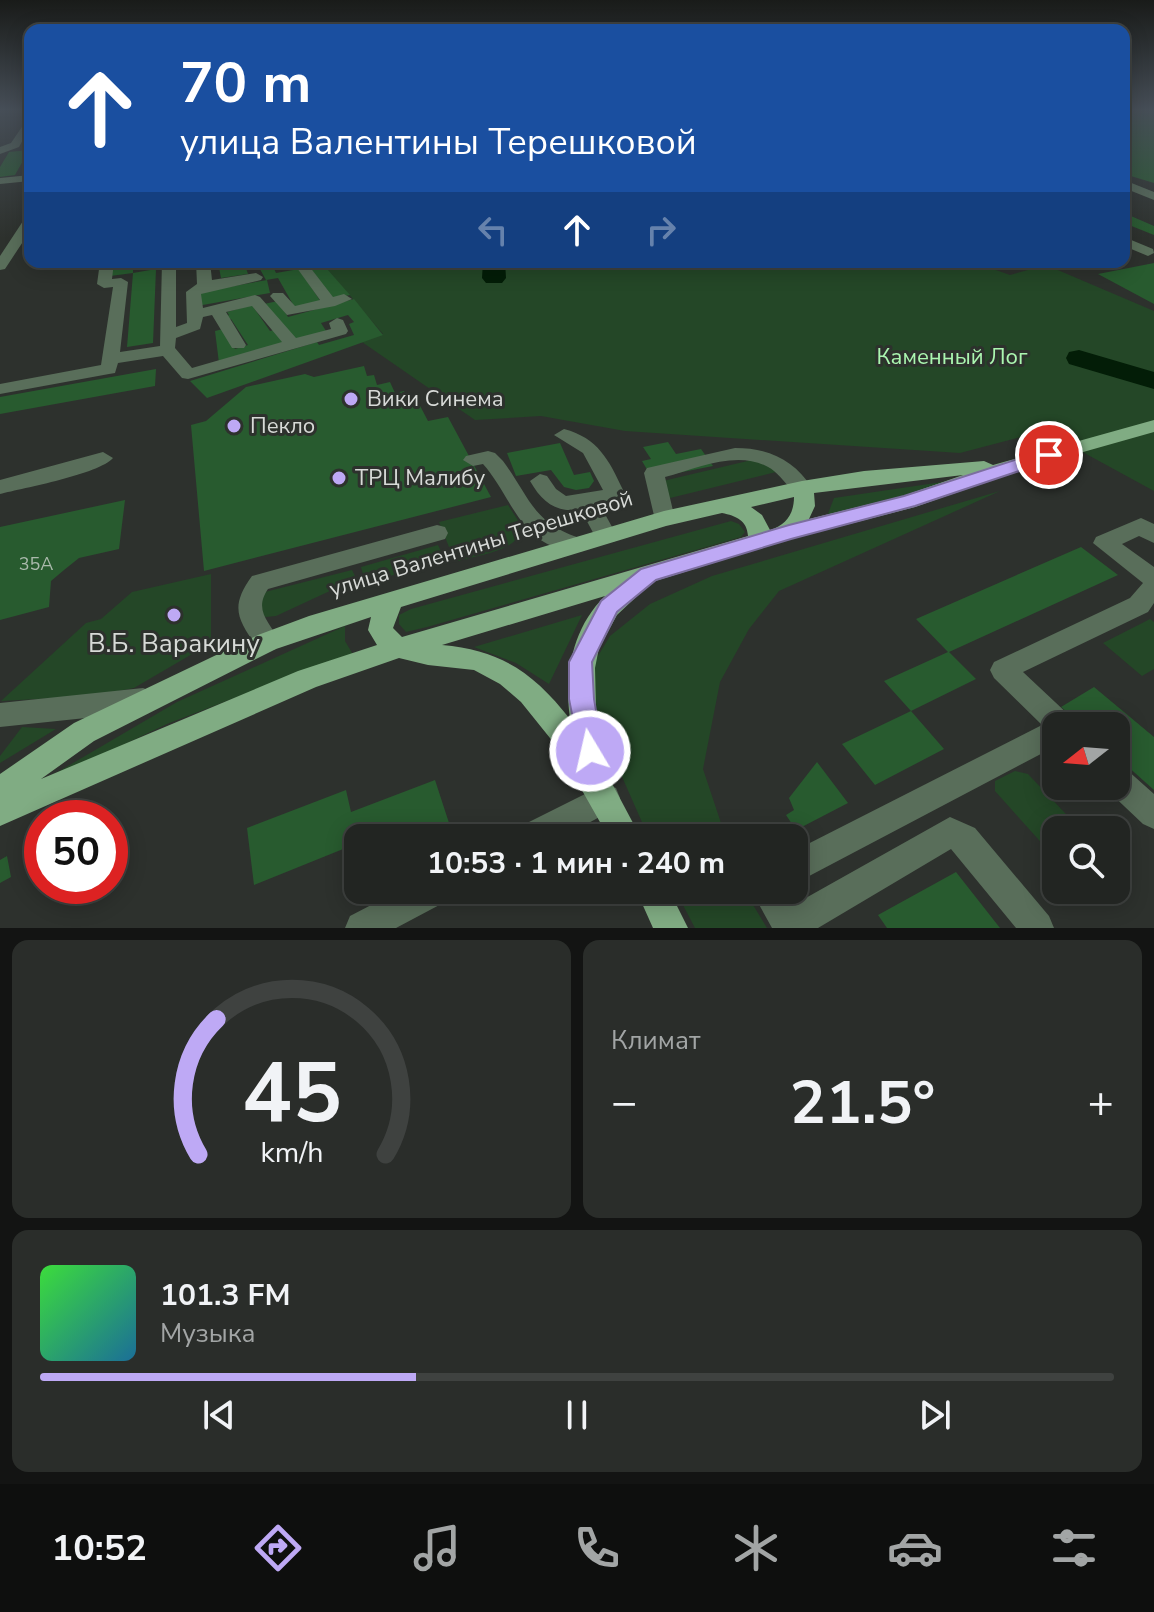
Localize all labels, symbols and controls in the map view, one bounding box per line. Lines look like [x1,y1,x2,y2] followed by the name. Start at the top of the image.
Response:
[180,45,311,122] text: 70 m
[48,56,152,160] icon: ahead
[180,118,697,167] text: улица Валентины Терешковой
[471,208,515,252] icon: left
[555,208,599,252] icon: ahead
[639,208,683,252] icon: right
[876,342,1028,372] park label: Каменный Лог
[367,384,504,414] place label: Вики Синема
[342,390,360,408] marker: Вики Синема
[250,411,315,441] place label: Пекло
[225,417,243,435] marker: Пекло
[1015,421,1083,489] pin
[1027,433,1071,477] icon: arrive
[355,463,486,493] place label: ТРЦ Малибу
[330,469,348,487] marker: ТРЦ Малибу
[326,483,636,605] street label: улица Валентины Терешковой
[19,552,53,576] house number: 35А
[165,606,183,624] marker: В.Б. Варакину
[88,626,260,661] place label: В.Б. Варакину
[548,709,632,793] position arrow
[1042,712,1130,800] north arrow
[1042,712,1130,904] map controls
[24,800,128,904] speed limit sign: 50
[1042,816,1130,904] button: search
[427,843,725,884] text: 10:53 · 1 мин · 240 m
[611,1023,700,1058] text: Климат
[242,1037,341,1150] text: 45
[790,1062,935,1144] text: 21.5°
[611,1073,637,1133] text: −
[1088,1073,1114,1133] text: +
[260,1133,323,1172] text: km/h
[160,1275,290,1316] text: 101.3 FM
[160,1316,255,1351] text: Музыка
[197,1393,241,1437] icon: previous
[555,1393,599,1437] icon: pause
[913,1393,957,1437] icon: next
[250,1520,306,1576] icon: directions
[409,1520,465,1576] icon: music
[569,1520,625,1576] icon: phone
[728,1520,784,1576] icon: climate
[887,1520,943,1576] icon: car
[1046,1520,1102,1576] icon: filters
[52,1524,147,1573] text: 10:52

